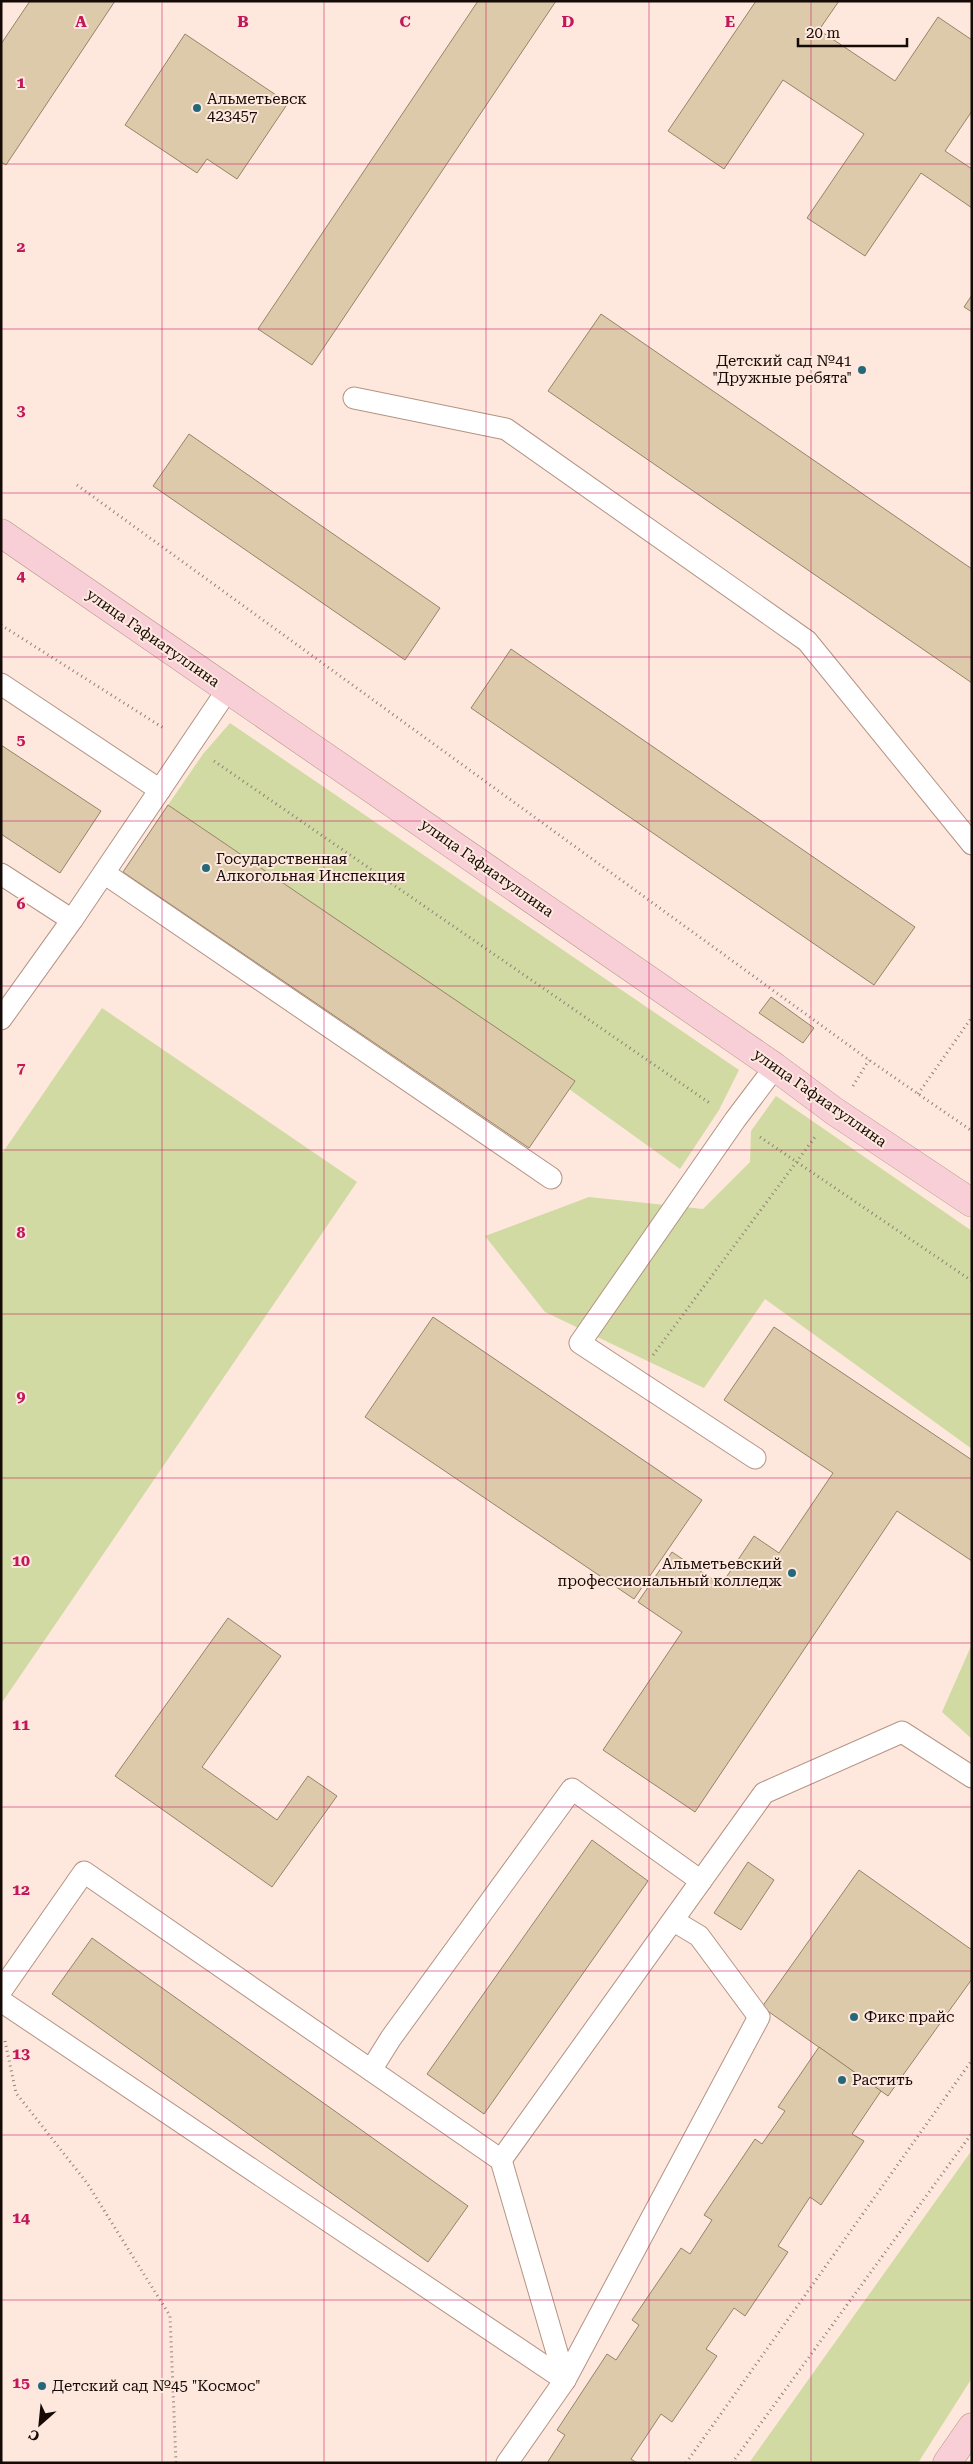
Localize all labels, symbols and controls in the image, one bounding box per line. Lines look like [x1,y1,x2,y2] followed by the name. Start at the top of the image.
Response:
[75,12,87,31] text: A
[237,12,249,31] text: B
[399,12,411,31] text: C
[562,12,575,31] text: D
[725,12,735,31] text: E
[798,15,907,47] scale bar
[806,24,841,42] text: 20 m
[17,73,26,92] text: 1
[207,90,307,125] place label: Альметьевск 423457
[191,102,203,114] marker: Альметьевск 423457
[17,237,26,256] text: 2
[712,352,852,387] place label: Детский сад №41 "Дружные ребята"
[856,364,868,376] marker: Детский сад №41 "Дружные ребята"
[17,401,26,420] text: 3
[17,566,26,585] text: 4
[83,585,223,691] street label: улица Гафиатуллина
[17,730,26,749] text: 5
[417,815,557,921] street label: улица Гафиатуллина
[216,850,405,885] place label: Государственная Алкогольная Инспекция
[200,862,212,874] marker: Государственная Алкогольная Инспекция
[17,894,26,913] text: 6
[750,1045,890,1151] street label: улица Гафиатуллина
[17,1058,26,1077] text: 7
[17,1223,26,1242] text: 8
[17,1387,26,1406] text: 9
[12,1551,30,1570] text: 10
[558,1555,782,1590] place label: Альметьевский профессиональный колледж
[786,1567,798,1579] marker: Альметьевский профессиональный колледж
[12,1715,30,1734] text: 11
[12,1880,30,1899] text: 12
[864,2008,954,2026] place label: Фикс прайс
[848,2011,860,2023] marker: Фикс прайс
[12,2044,30,2063] text: 13
[852,2071,913,2089] place label: Растить
[836,2074,848,2086] marker: Растить
[12,2208,30,2227] text: 14
[12,2373,30,2392] text: 15
[52,2377,261,2395] place label: Детский сад №45 "Космос"
[36,2380,48,2392] marker: Детский сад №45 "Космос"
[15,2399,65,2449] north arrow
[26,2426,42,2445] text: С

